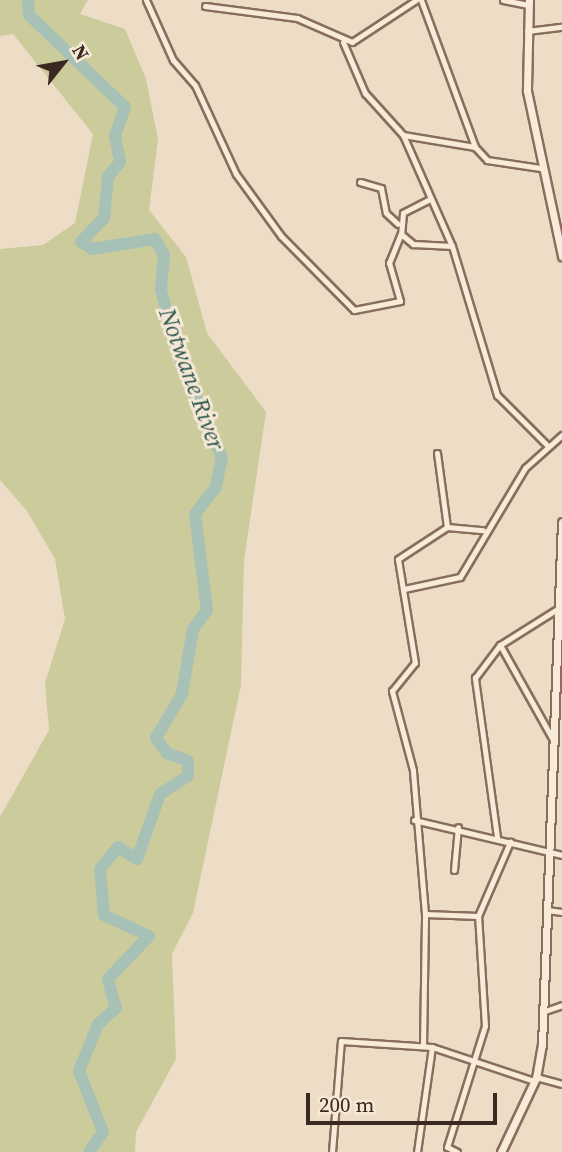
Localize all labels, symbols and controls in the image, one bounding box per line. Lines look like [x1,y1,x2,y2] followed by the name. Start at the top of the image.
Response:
[28,28,98,98] north arrow
[66,40,96,65] text: N
[153,304,231,454] water label: Notwane River
[310,1078,501,1122] scale bar
[319,1090,374,1119] text: 200 m

